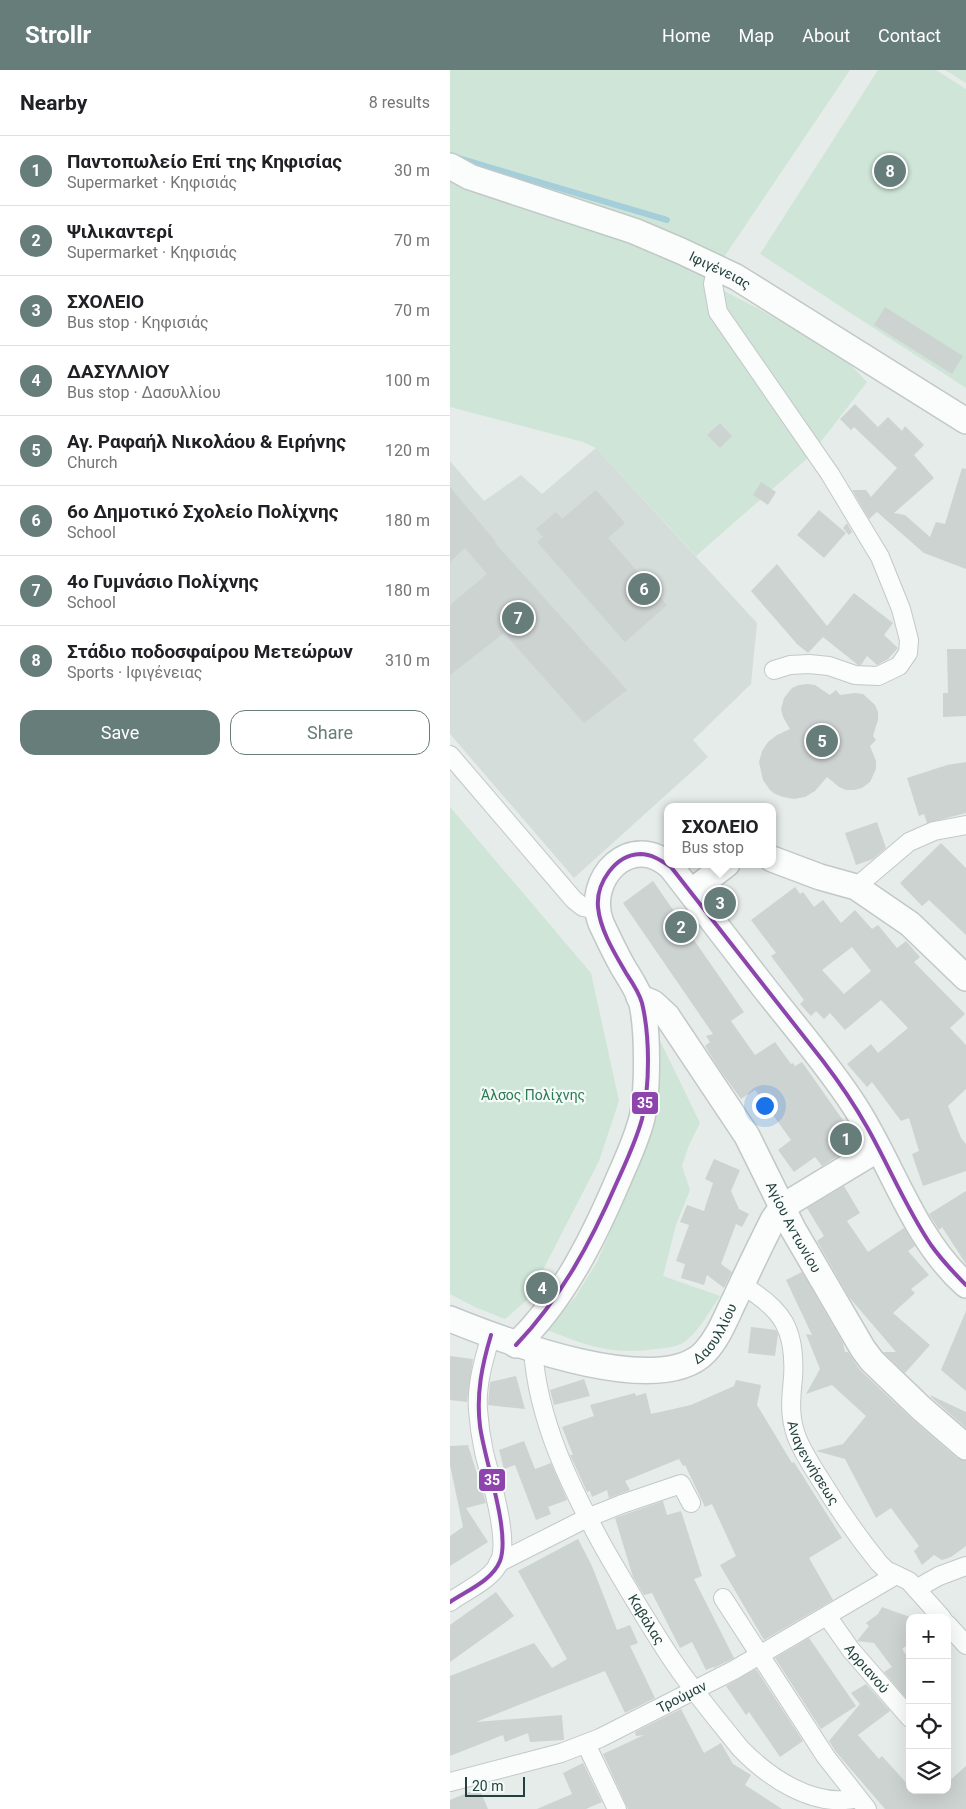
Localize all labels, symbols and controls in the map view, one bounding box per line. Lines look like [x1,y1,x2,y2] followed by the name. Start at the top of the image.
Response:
[25,21,91,49] text: Strollr
[662,25,711,46] text: Home
[739,25,774,46] text: Map
[802,25,850,46] text: About
[878,25,941,46] text: Contact
[20,91,87,115] text: Nearby
[369,93,430,112] text: 8 results
[67,150,342,173] text: Παντοπωλείο Επί της Κηφισίας
[874,152,906,190] pin: 8
[31,161,41,180] text: 1
[394,161,430,180] text: 30 m
[67,173,237,192] text: Supermarket · Κηφισιάς
[67,220,173,243] text: Ψιλικαντερί
[31,231,41,250] text: 2
[394,231,430,250] text: 70 m
[67,243,237,262] text: Supermarket · Κηφισιάς
[687,248,754,292] street label: Ιφιγένειας
[67,290,144,313] text: ΣΧΟΛΕΙΟ
[31,301,41,320] text: 3
[394,301,430,320] text: 70 m
[67,313,209,332] text: Bus stop · Κηφισιάς
[67,360,170,383] text: ΔΑΣΥΛΛΙΟΥ
[31,371,41,390] text: 4
[385,371,430,390] text: 100 m
[67,383,221,402] text: Bus stop · Δασυλλίου
[67,430,346,453] text: Αγ. Ραφαήλ Νικολάου & Ειρήνης
[31,441,41,460] text: 5
[385,441,430,460] text: 120 m
[67,453,118,472] text: Church
[67,500,339,523] text: 6ο Δημοτικό Σχολείο Πολίχνης
[31,511,41,530] text: 6
[385,511,430,530] text: 180 m
[67,523,116,542] text: School
[67,570,259,593] text: 4ο Γυμνάσιο Πολίχνης
[628,570,660,608] pin: 6
[31,581,41,600] text: 7
[385,581,430,600] text: 180 m
[67,593,116,612] text: School
[502,599,534,637] pin: 7
[67,640,353,663] text: Στάδιο ποδοσφαίρου Μετεώρων
[31,651,41,670] text: 8
[385,651,430,670] text: 310 m
[67,663,202,682] text: Sports · Ιφιγένειας
[20,710,220,755] button: Save
[230,710,430,755] button: Share
[806,722,838,760] pin: 5
[664,803,776,868] popup
[681,815,759,838] text: ΣΧΟΛΕΙΟ
[681,838,744,857] text: Bus stop
[704,884,736,922] pin: 3
[665,908,697,946] pin: 2
[481,1087,585,1103] park label: Άλσος Πολίχνης
[631,1091,659,1115] line badge: 35
[752,1093,778,1119] your location
[637,1095,653,1111] text: 35
[830,1120,862,1158] pin: 1
[763,1179,825,1275] street label: Αγίου Αντωνίου
[526,1269,558,1307] pin: 4
[690,1301,740,1367] street label: Δασυλλίου
[784,1419,842,1508] street label: Αναγεννήσεως
[478,1468,506,1492] line badge: 35
[484,1472,500,1488] text: 35
[625,1591,668,1647] street label: Καβάλας
[906,1614,951,1794] map controls
[906,1614,951,1659] button: +
[841,1641,893,1696] street label: Αρριανού
[906,1659,951,1704] button: −
[654,1677,709,1716] street label: Τρούμαν
[906,1704,951,1749] button: locate
[906,1749,951,1794] button: layers
[465,1774,525,1797] scale bar
[472,1778,504,1794] text: 20 m

